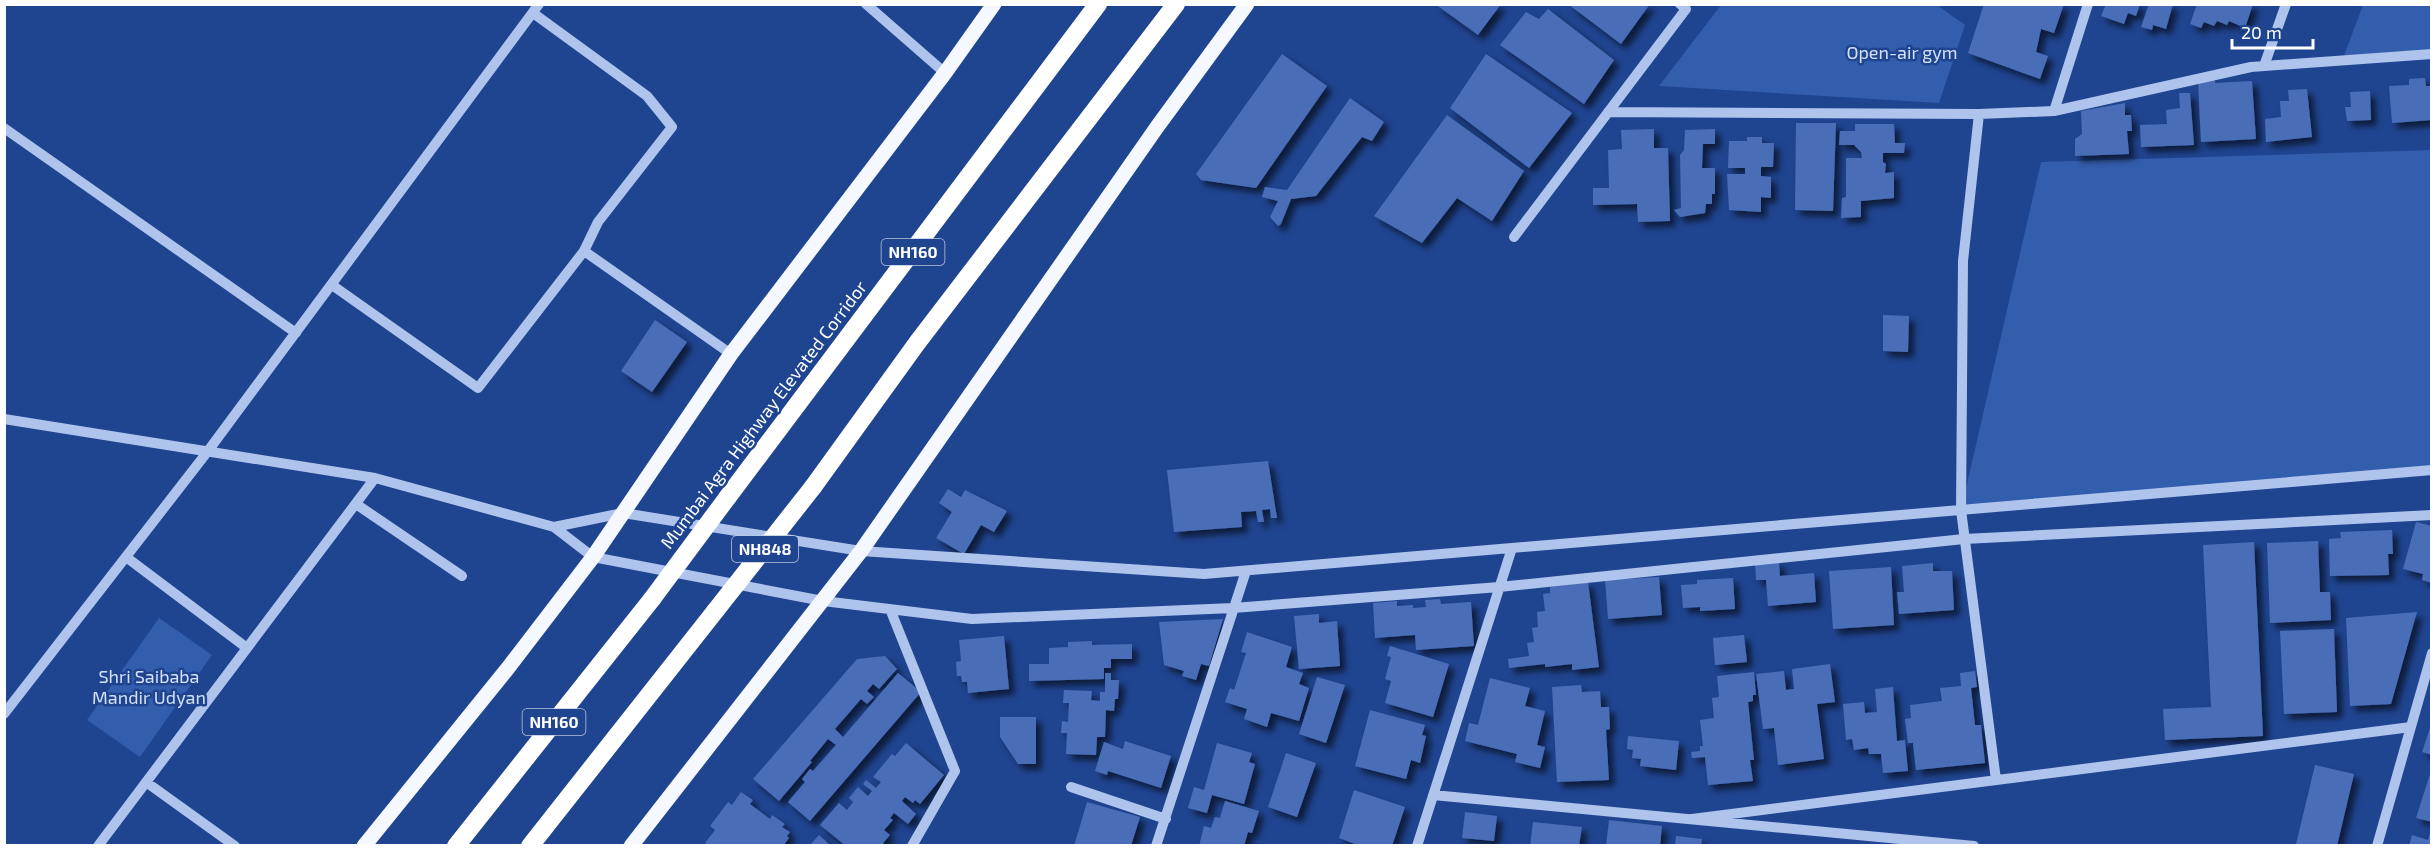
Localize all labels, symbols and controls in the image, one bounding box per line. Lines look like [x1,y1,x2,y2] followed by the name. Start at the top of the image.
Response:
[2232,12,2313,50] scale bar
[2241,21,2282,43] text: 20 m
[1846,41,1958,63] park label: Open-air gym
[882,239,944,265] road number: NH160
[655,276,871,553] street label: Mumbai Agra Highway Elevated Corridor
[732,536,798,562] road number: NH848
[92,665,206,708] park label: Shri Saibaba Mandir Udyan
[522,709,586,735] road number: NH160

